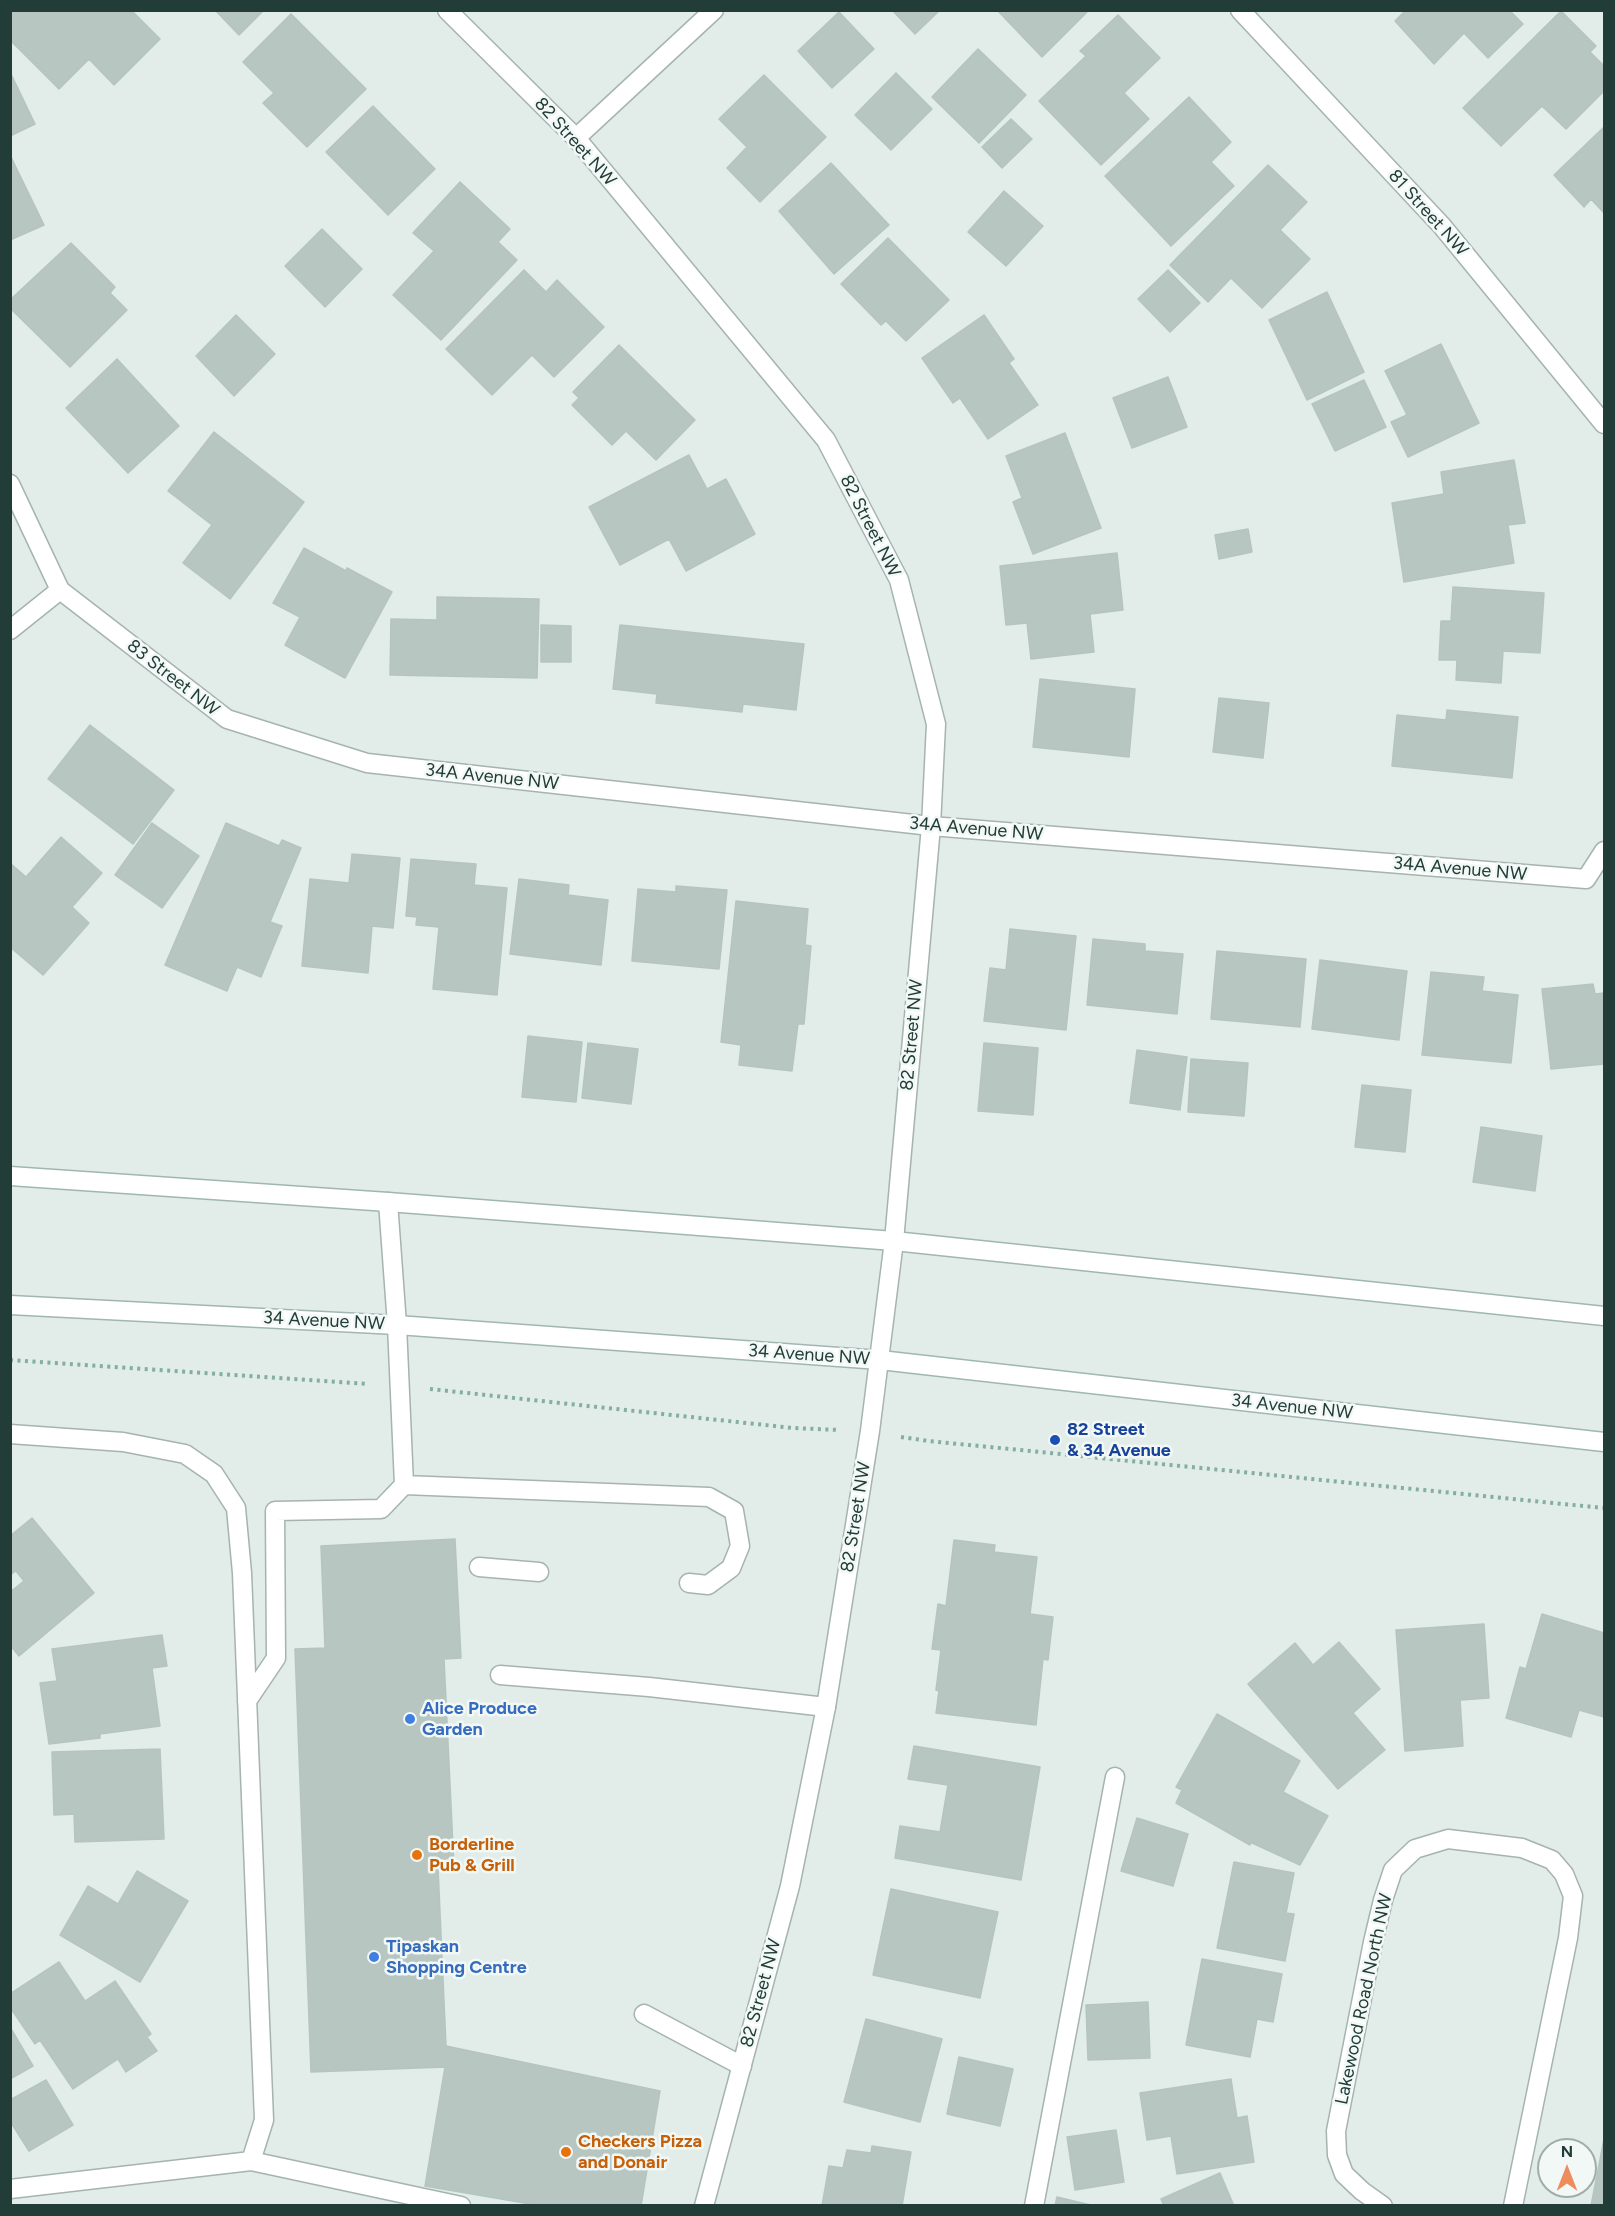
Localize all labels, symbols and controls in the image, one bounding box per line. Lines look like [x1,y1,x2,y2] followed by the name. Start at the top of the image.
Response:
[530,93,620,191] street label: 82 Street NW
[1384,165,1472,261] street label: 81 Street NW
[835,471,905,581] street label: 82 Street NW
[122,635,224,721] street label: 83 Street NW
[424,759,560,795] street label: 34A Avenue NW
[908,812,1044,846] street label: 34A Avenue NW
[1392,852,1528,886] street label: 34A Avenue NW
[896,978,928,1092] street label: 82 Street NW
[263,1307,385,1335] street label: 34 Avenue NW
[747,1340,871,1370] street label: 34 Avenue NW
[1230,1390,1354,1424] street label: 34 Avenue NW
[1067,1419,1171,1462] place label: 82 Street & 34 Avenue
[1048,1433,1062,1447] marker: 82 Street & 34 Avenue
[837,1460,875,1574] street label: 82 Street NW
[422,1698,537,1740] place label: Alice Produce Garden
[403,1712,417,1726] marker: Alice Produce Garden
[429,1834,515,1876] place label: Borderline Pub & Grill
[410,1848,424,1862] marker: Borderline Pub & Grill
[1331,1891,1397,2107] street label: Lakewood Road North NW
[386,1936,527,1978] place label: Tipaskan Shopping Centre
[736,1936,786,2050] street label: 82 Street NW
[367,1950,381,1964] marker: Tipaskan Shopping Centre
[578,2131,702,2174] place label: Checkers Pizza and Donair
[1537,2138,1597,2198] north arrow
[1561,2142,1573,2161] text: N
[559,2145,573,2159] marker: Checkers Pizza and Donair

